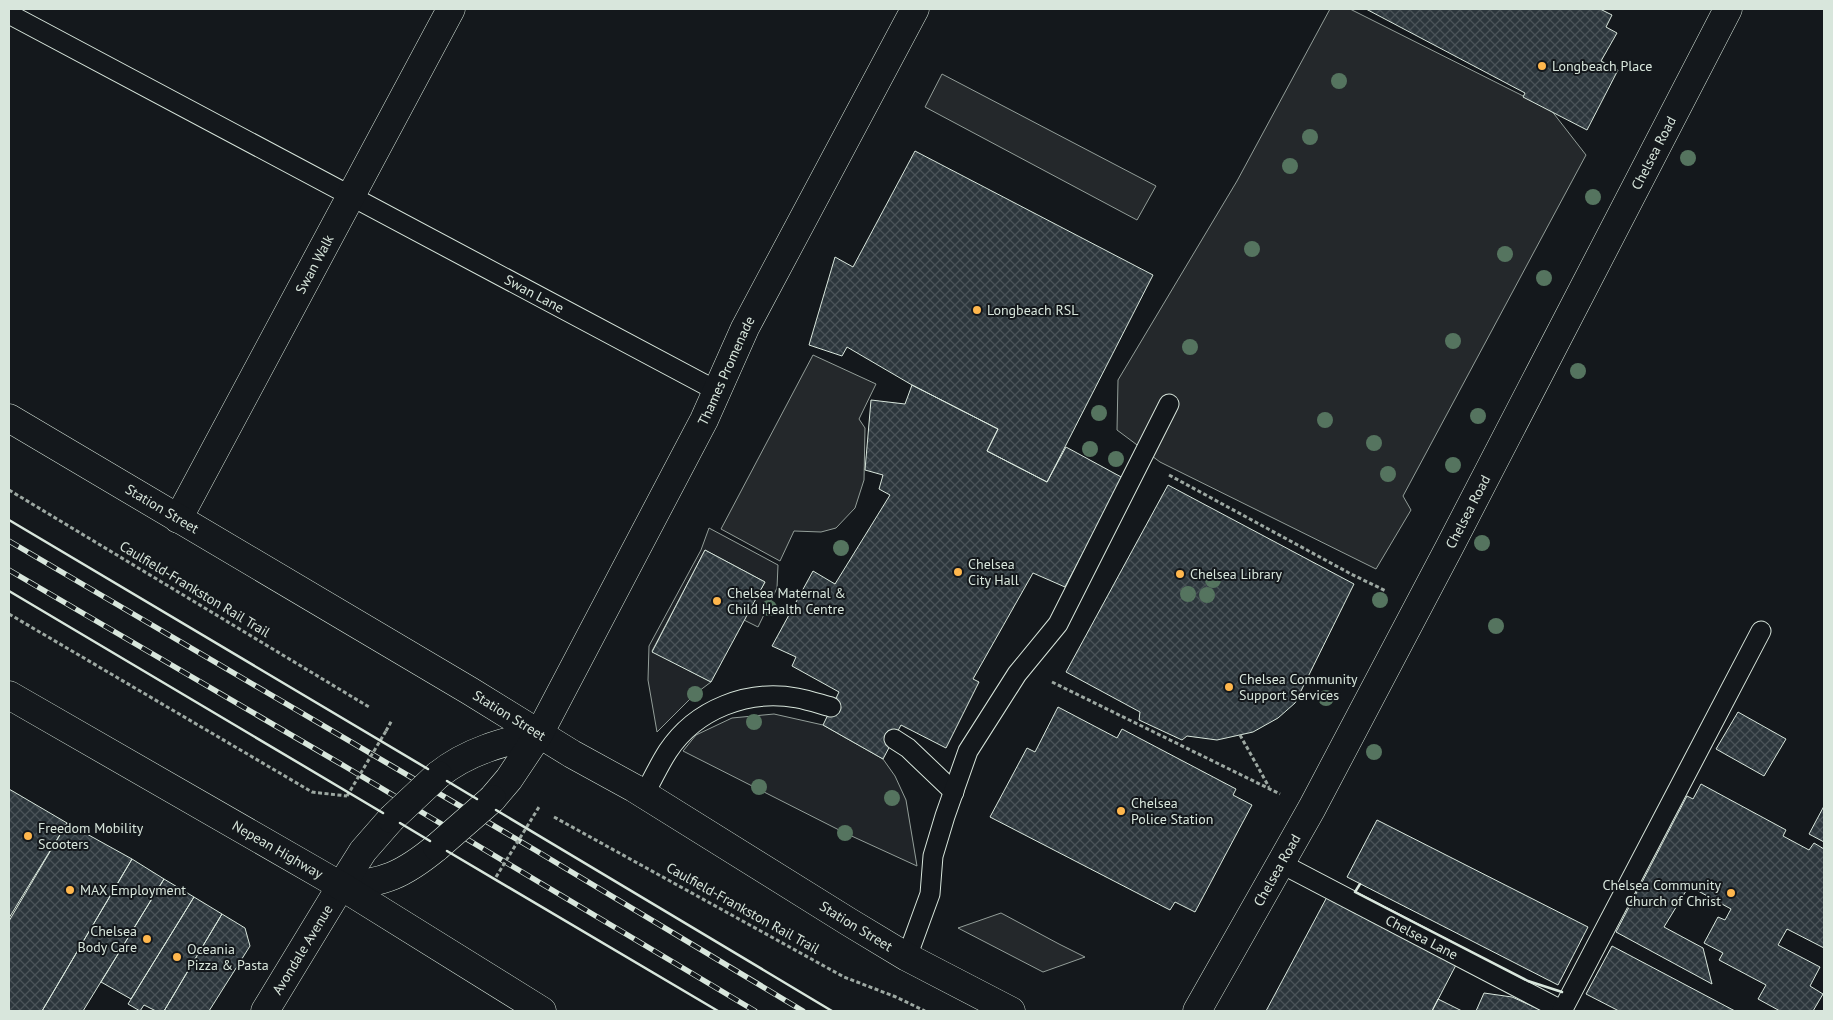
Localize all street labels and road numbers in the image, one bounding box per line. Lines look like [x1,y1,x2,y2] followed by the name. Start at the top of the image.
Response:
[1627,113,1680,193] street label: Chelsea Road
[291,231,338,297] street label: Swan Walk
[501,270,567,317] street label: Swan Lane
[694,313,759,429] street label: Thames Promenade
[1441,472,1494,552] street label: Chelsea Road
[122,480,202,538] street label: Station Street
[116,537,274,641] street label: Caulfield-Frankston Rail Trail
[470,686,549,745] street label: Station Street
[229,816,327,883] street label: Nepean Highway
[1249,831,1304,909] street label: Chelsea Road
[663,858,823,958] street label: Caulfield-Frankston Rail Trail
[816,897,896,955] street label: Station Street
[268,901,337,998] street label: Avondale Avenue
[1382,911,1461,964] street label: Chelsea Lane

